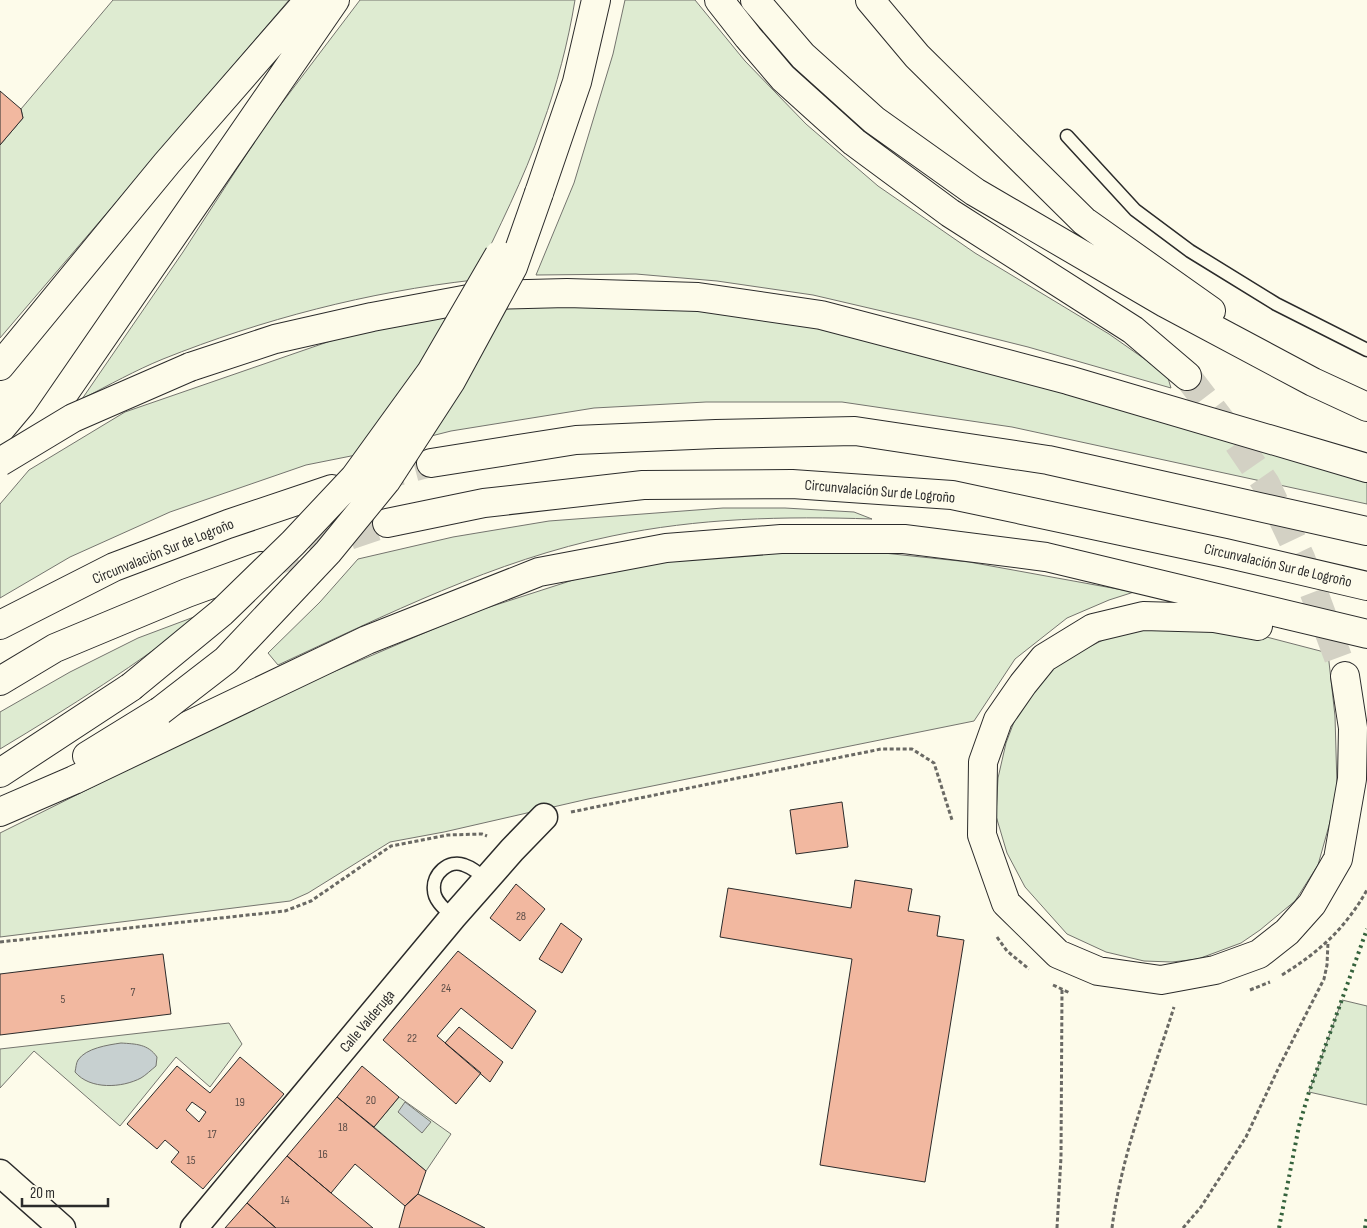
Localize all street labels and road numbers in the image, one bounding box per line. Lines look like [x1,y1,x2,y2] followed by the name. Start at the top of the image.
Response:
[804,475,956,508] street label: Circunvalación Sur de Logroño
[90,514,237,589] street label: Circunvalación Sur de Logroño
[1202,539,1354,592] street label: Circunvalación Sur de Logroño
[336,986,399,1057] street label: Calle Valderuga

